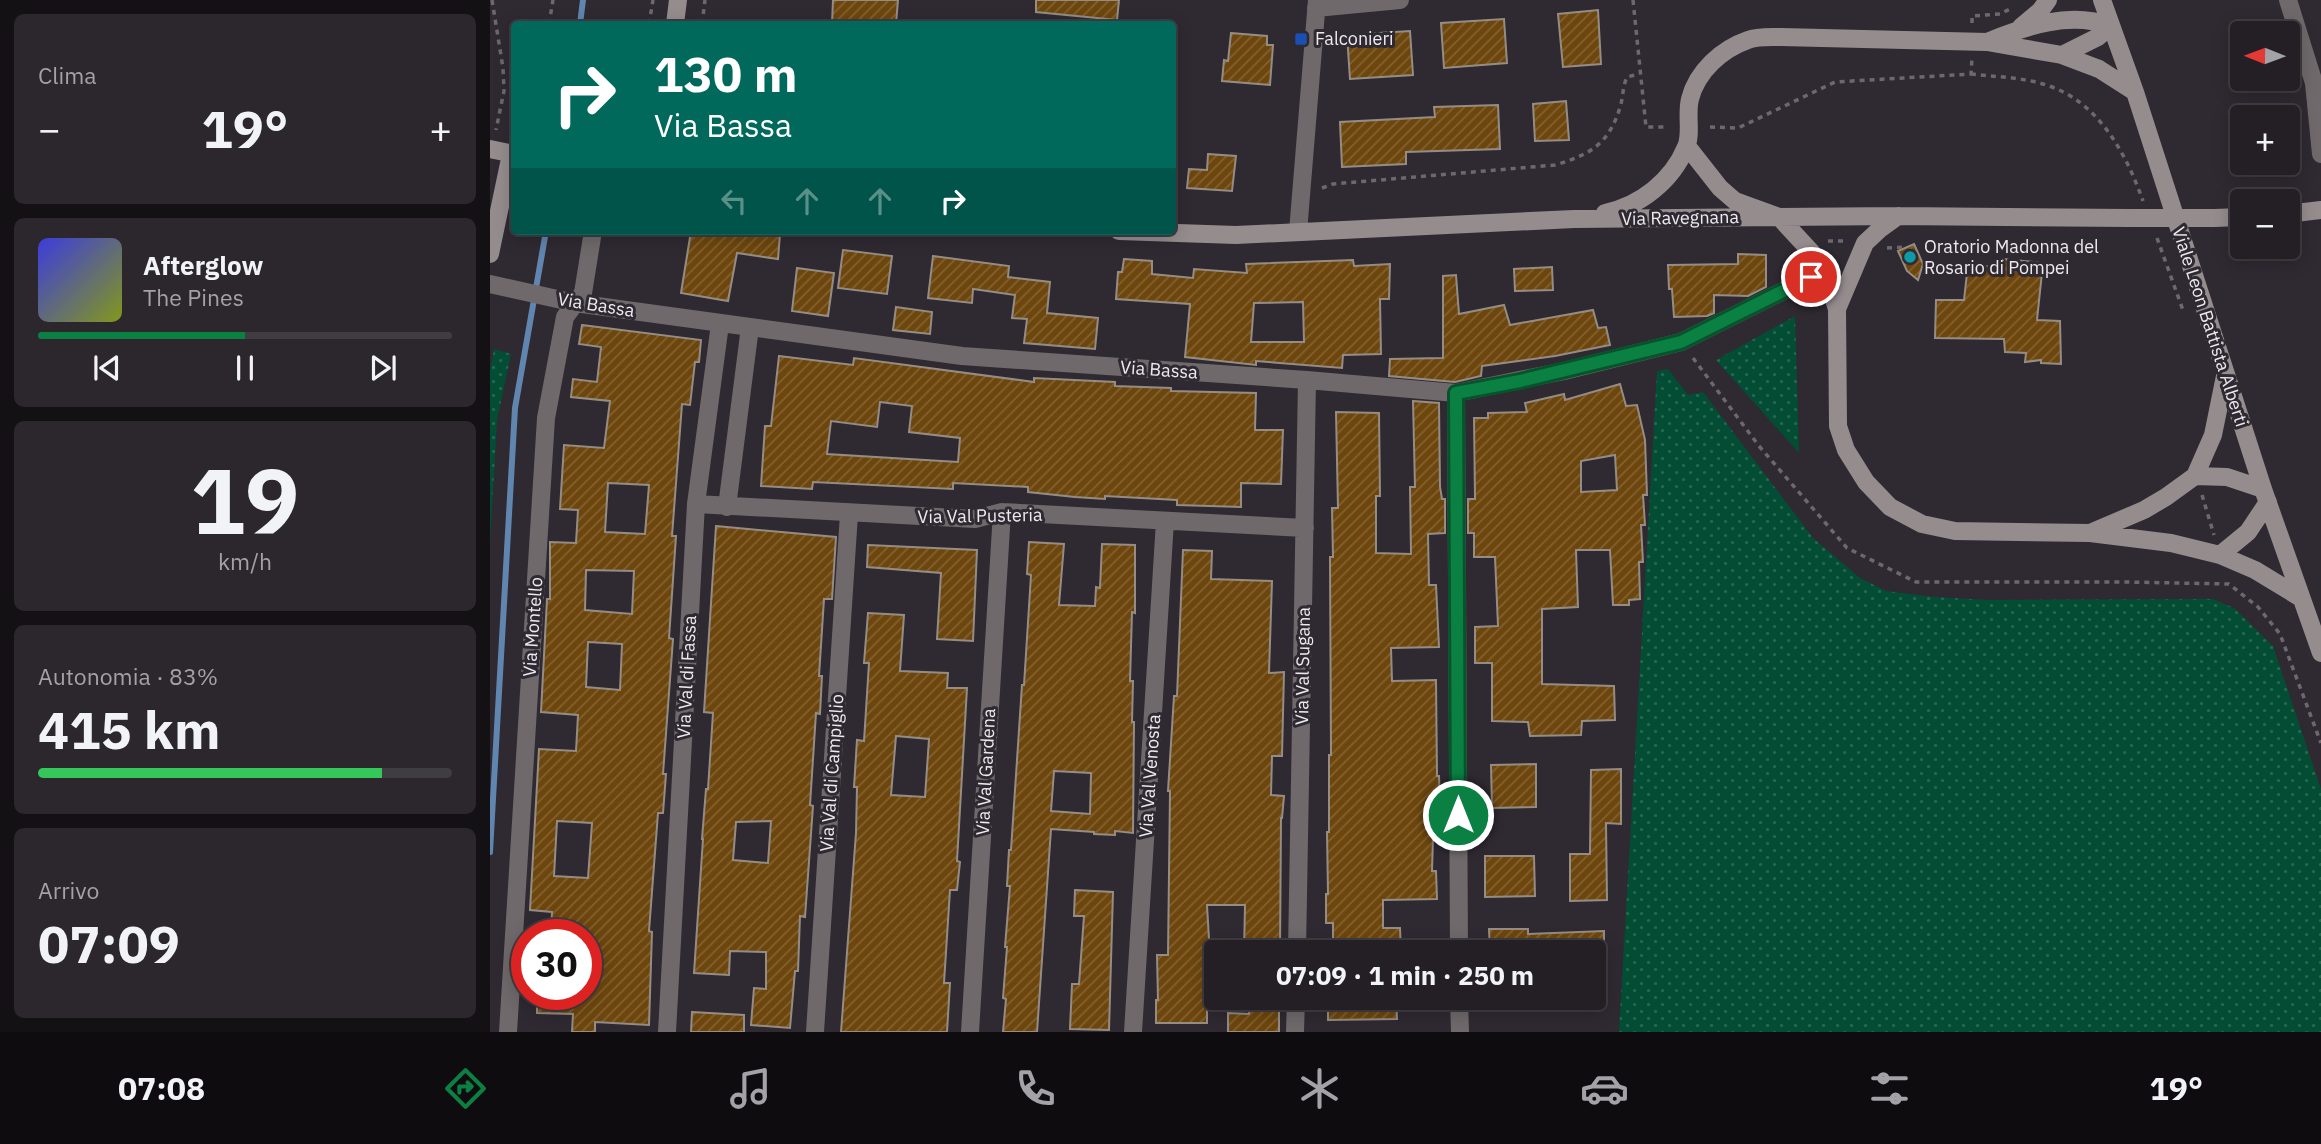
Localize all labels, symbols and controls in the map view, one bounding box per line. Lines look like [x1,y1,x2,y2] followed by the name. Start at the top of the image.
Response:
[2230,21,2300,91] north arrow
[2230,21,2300,259] map controls
[1315,27,1394,50] place label: Falconieri
[1293,31,1309,47] marker: Falconieri
[654,42,798,105] text: 130 m
[539,49,630,140] icon: right
[38,60,97,90] text: Clima
[202,95,288,162] text: 19°
[38,104,61,153] text: −
[429,104,452,153] text: +
[654,104,792,146] text: Via Bassa
[2230,105,2300,175] button: +
[715,182,753,220] icon: left
[788,182,826,220] icon: ahead
[861,182,899,220] icon: ahead
[934,182,972,220] icon: right
[2230,189,2300,259] button: −
[1621,205,1740,230] street label: Via Ravegnana
[2167,224,2254,430] street label: Viale Leon Battista Alberti
[1924,235,2099,279] place label: Oratorio Madonna del Rosario di Pompei
[1781,247,1841,307] pin
[143,248,263,282] text: Afterglow
[1902,249,1918,265] marker: Oratorio Madonna del Rosario di Pompei
[1792,258,1830,296] icon: arrive
[143,282,244,312] text: The Pines
[556,287,637,322] street label: Via Bassa
[88,349,126,387] icon: previous
[226,349,264,387] icon: pause
[364,349,402,387] icon: next
[1119,355,1199,384] street label: Via Bassa
[190,441,300,559] text: 19
[917,503,1043,528] street label: Via Val Pusteria
[218,546,272,576] text: km/h
[518,576,547,678] street label: Via Montello
[1290,606,1315,725] street label: Via Val Sugana
[672,614,701,739] street label: Via Val di Fassa
[38,661,218,691] text: Autonomia · 83%
[815,693,848,853] street label: Via Val di Campiglio
[38,696,220,763] text: 415 km
[971,707,1000,836] street label: Via Val Gardena
[1134,713,1165,838] street label: Via Val Venosta
[1421,778,1495,852] position arrow
[38,875,99,905] text: Arrivo
[38,910,180,977] text: 07:09
[511,919,602,1010] speed limit sign: 30
[1276,958,1534,992] text: 07:09 · 1 min · 250 m
[441,1064,490,1113] icon: directions
[726,1064,775,1113] icon: music
[1011,1064,1060,1113] icon: phone
[1295,1064,1344,1113] icon: climate
[1580,1064,1629,1113] icon: car
[1865,1064,1914,1113] icon: filters
[118,1067,205,1109] text: 07:08
[2150,1067,2203,1109] text: 19°

